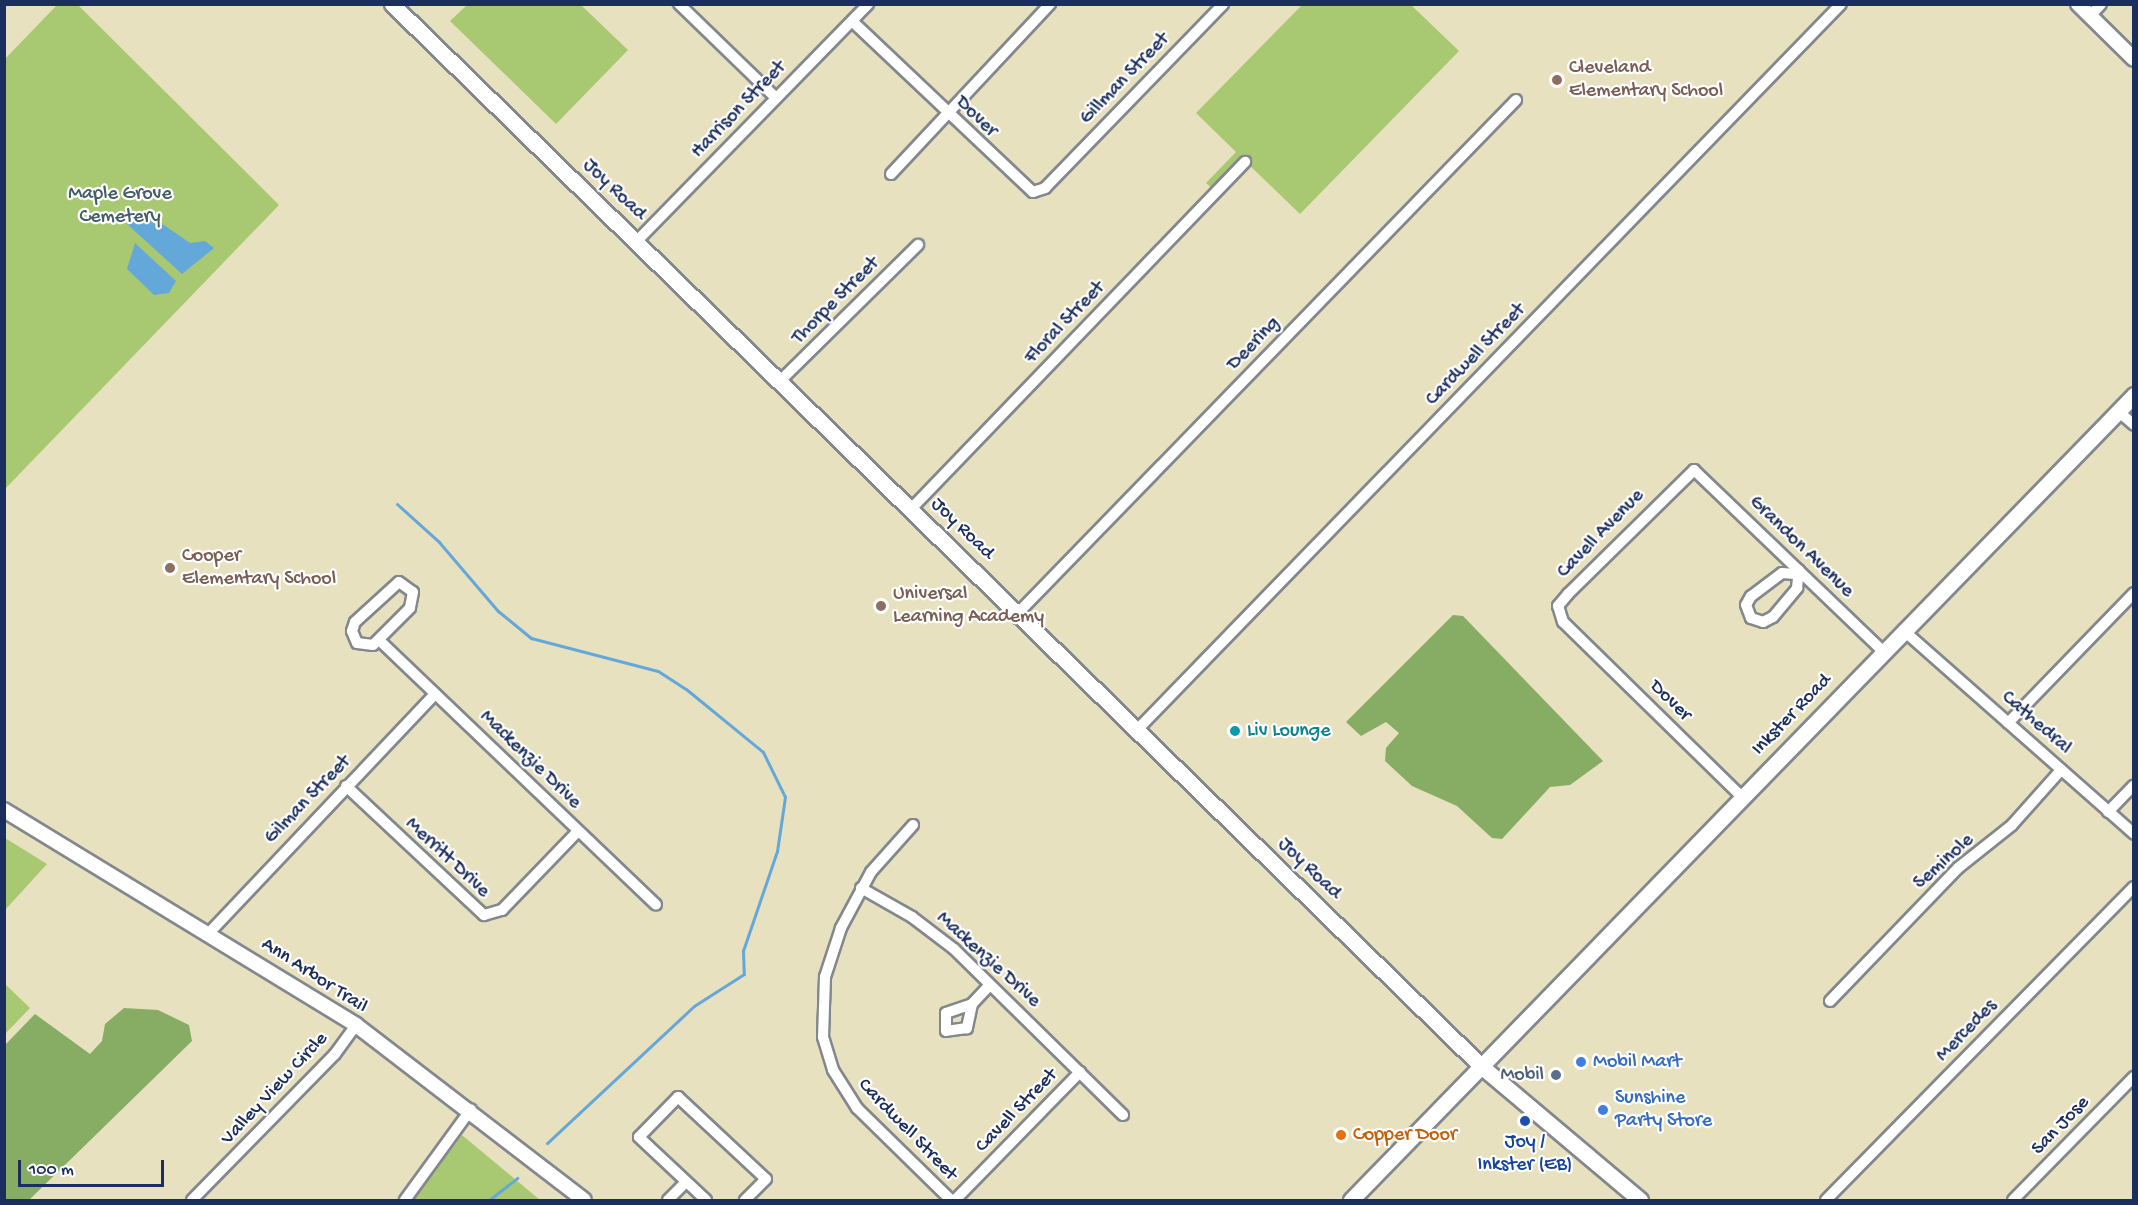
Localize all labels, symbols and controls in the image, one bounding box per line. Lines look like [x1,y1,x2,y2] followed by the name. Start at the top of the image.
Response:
[1075,28,1175,130] street label: Gillman Street
[686,56,792,164] street label: Harrison Street
[1569,56,1723,103] place label: Cleveland Elementary School
[1550,73,1564,87] marker: Cleveland Elementary School
[950,91,1002,143] street label: Dover
[577,154,651,226] street label: Joy Road
[68,182,172,229] park label: Maple Grove Cemetery
[787,252,885,350] street label: Thorpe Street
[1020,277,1110,369] street label: Floral Street
[1421,299,1531,411] street label: Cardwell Street
[1222,312,1286,376] street label: Deering
[1553,484,1649,584] street label: Cavell Avenue
[1743,491,1859,603] street label: Grandon Avenue
[925,493,999,565] street label: Joy Road
[182,544,336,591] place label: Cooper Elementary School
[163,561,177,575] marker: Cooper Elementary School
[893,582,1044,629] place label: Universal Learning Academy
[874,599,888,613] marker: Universal Learning Academy
[1747,669,1837,761] street label: Inkster Road
[1644,675,1696,727] street label: Dover
[1996,686,2076,760] street label: Cathedral
[474,705,586,815] street label: Mackenzie Drive
[1247,719,1331,743] place label: Liv Lounge
[1228,724,1242,738] marker: Liv Lounge
[260,751,356,849] street label: Gilman Street
[400,813,494,903] street label: Merritt Drive
[1909,829,1979,895] street label: Seminole
[1272,833,1346,905] street label: Joy Road
[931,907,1045,1013] street label: Mackenzie Drive
[256,933,372,1019] street label: Ann Arbor Trail
[1931,995,2003,1067] street label: Mercedes
[217,1028,333,1150] street label: Valley View Circle
[1593,1050,1682,1074] place label: Mobil Mart
[1574,1055,1588,1069] marker: Mobil Mart
[1500,1063,1544,1087] place label: Mobil
[971,1064,1063,1158] street label: Cavell Street
[1549,1068,1563,1082] marker: Mobil
[852,1074,962,1186] street label: Cardwell Street
[1615,1086,1712,1133] place label: Sunshine Party Store
[2027,1091,2095,1161] street label: San Jose
[1596,1103,1610,1117] marker: Sunshine Party Store
[1518,1114,1532,1128] marker: Joy / Inkster (EB)
[1353,1123,1457,1147] place label: Copper Door
[1334,1128,1348,1142] marker: Copper Door
[1478,1130,1572,1177] place label: Joy / Inkster (EB)
[21,1148,166,1186] scale bar
[29,1160,74,1181] text: 100 m

